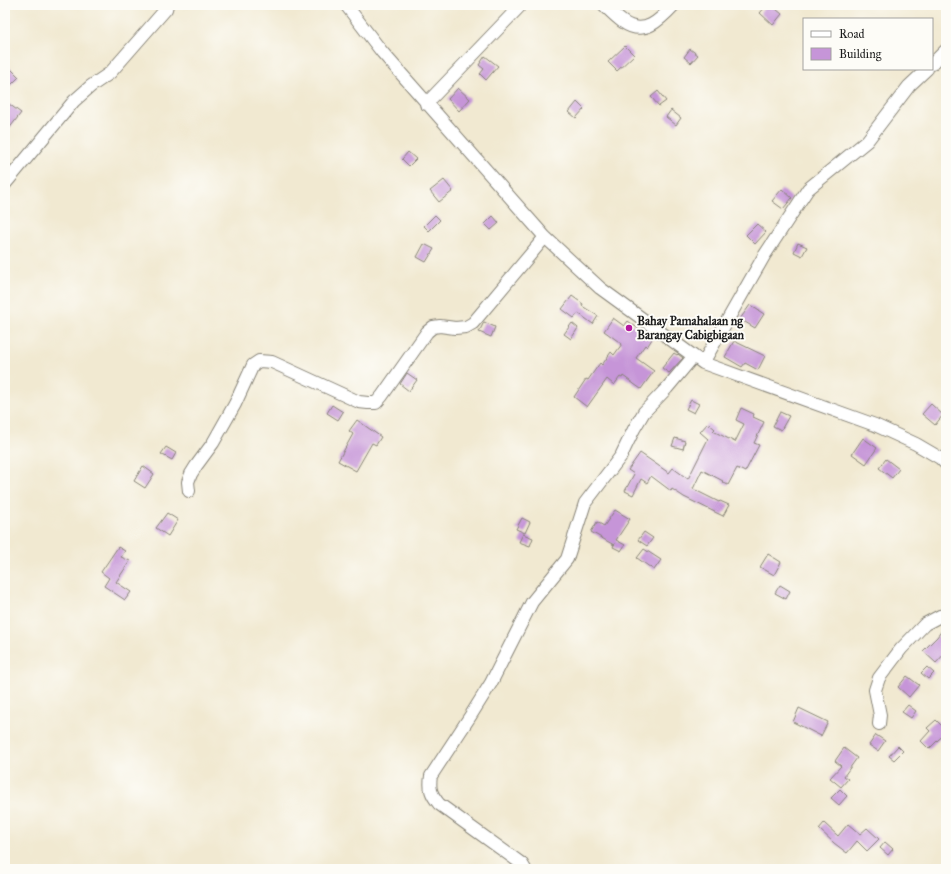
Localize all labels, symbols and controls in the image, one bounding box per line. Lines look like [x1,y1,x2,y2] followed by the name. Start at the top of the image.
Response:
[803,18,933,70] legend
[839,27,865,41] text: Road
[839,47,882,62] text: Building
[637,314,745,343] place label: Bahay Pamahalaan ng Barangay Cabigbigaan
[624,323,634,333] marker: Bahay Pamahalaan ng Barangay Cabigbigaan

